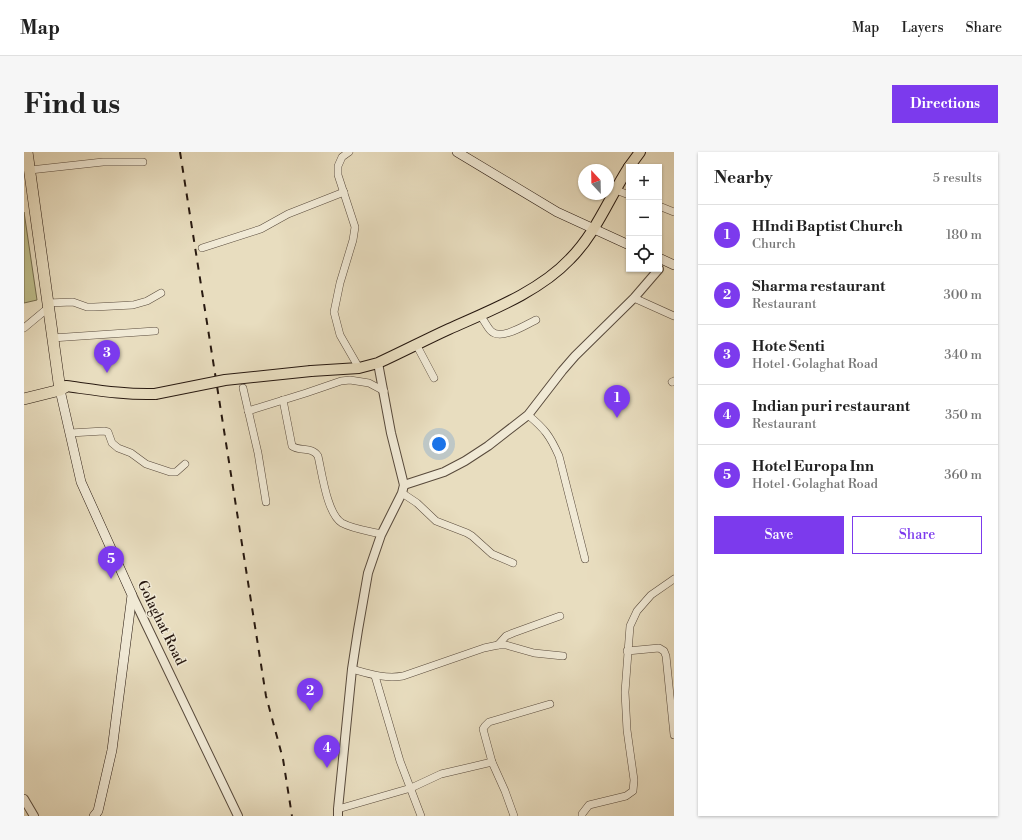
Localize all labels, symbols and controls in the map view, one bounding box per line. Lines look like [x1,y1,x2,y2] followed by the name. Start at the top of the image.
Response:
[20,16,60,40] text: Map
[852,19,879,37] text: Map
[901,19,944,37] text: Layers
[966,19,1002,37] text: Share
[892,85,998,123] button: Directions
[24,87,120,122] text: Find us
[578,164,614,200] north arrow
[626,164,662,272] map controls
[626,164,662,200] button: +
[714,167,773,189] text: Nearby
[933,170,982,186] text: 5 results
[626,200,662,236] button: −
[752,217,903,236] text: HIndi Baptist Church
[724,227,730,243] text: 1
[946,227,982,243] text: 180 m
[626,236,662,272] button: locate
[752,236,796,252] text: Church
[752,277,885,296] text: Sharma restaurant
[723,287,731,303] text: 2
[944,287,982,303] text: 300 m
[752,296,817,312] text: Restaurant
[752,337,825,356] text: Hote Senti
[94,340,120,373] pin: 3
[723,347,731,363] text: 3
[944,347,982,363] text: 340 m
[752,356,878,372] text: Hotel · Golaghat Road
[604,385,630,418] pin: 1
[752,397,910,416] text: Indian puri restaurant
[723,407,731,423] text: 4
[945,407,982,423] text: 350 m
[752,416,817,432] text: Restaurant
[429,434,449,454] your location
[752,457,874,476] text: Hotel Europa Inn
[723,467,731,483] text: 5
[944,467,982,483] text: 360 m
[752,476,878,492] text: Hotel · Golaghat Road
[714,516,844,554] button: Save
[852,516,982,554] button: Share
[98,546,124,579] pin: 5
[133,578,189,669] street label: Golaghat Road
[297,678,323,711] pin: 2
[314,735,340,768] pin: 4

